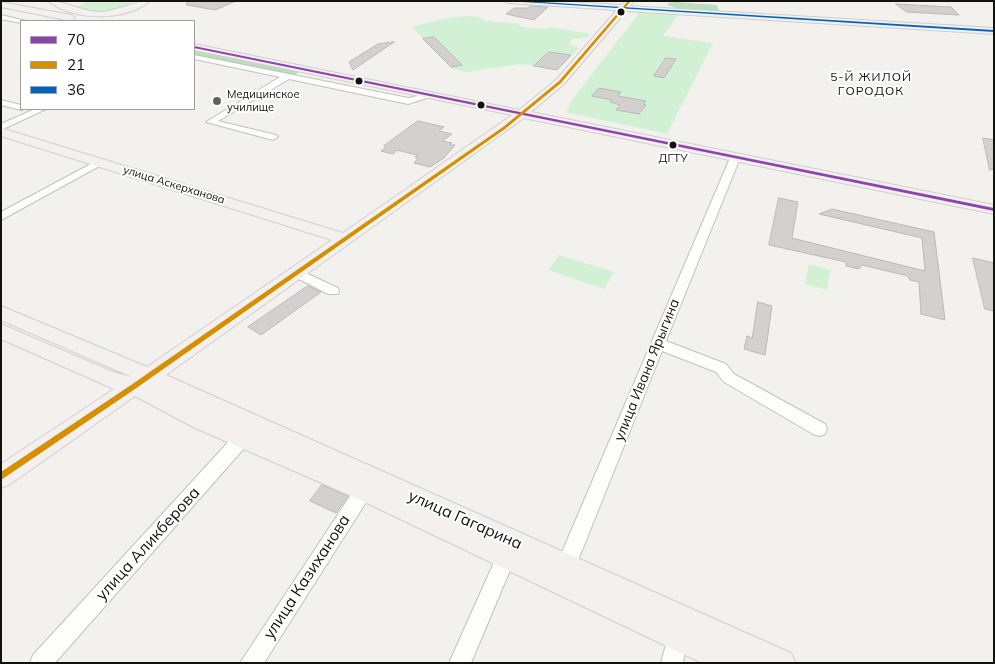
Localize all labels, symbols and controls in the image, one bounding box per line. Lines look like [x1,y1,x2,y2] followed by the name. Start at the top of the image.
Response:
[616,7,626,17] unlabelled marker
[20,20,195,110] legend
[67,30,85,49] text: 70
[67,55,85,74] text: 21
[829,70,913,98] district label: 5-Й ЖИЛОЙ ГОРОДОК
[354,76,364,86] unlabelled marker
[67,80,85,99] text: 36
[227,88,300,114] place label: Медицинское училище
[211,95,223,107] marker: Медицинское училище
[476,100,486,110] unlabelled marker
[668,140,678,150] marker: ДГТУ
[659,152,687,166] place label: ДГТУ
[122,163,226,207] street label: улица Аскерханова
[611,296,683,444] street label: улица Ивана Ярыгина
[92,483,204,605] street label: улица Аликберова
[405,486,525,554] street label: улица Гагарина
[260,511,354,643] street label: улица Казиханова

